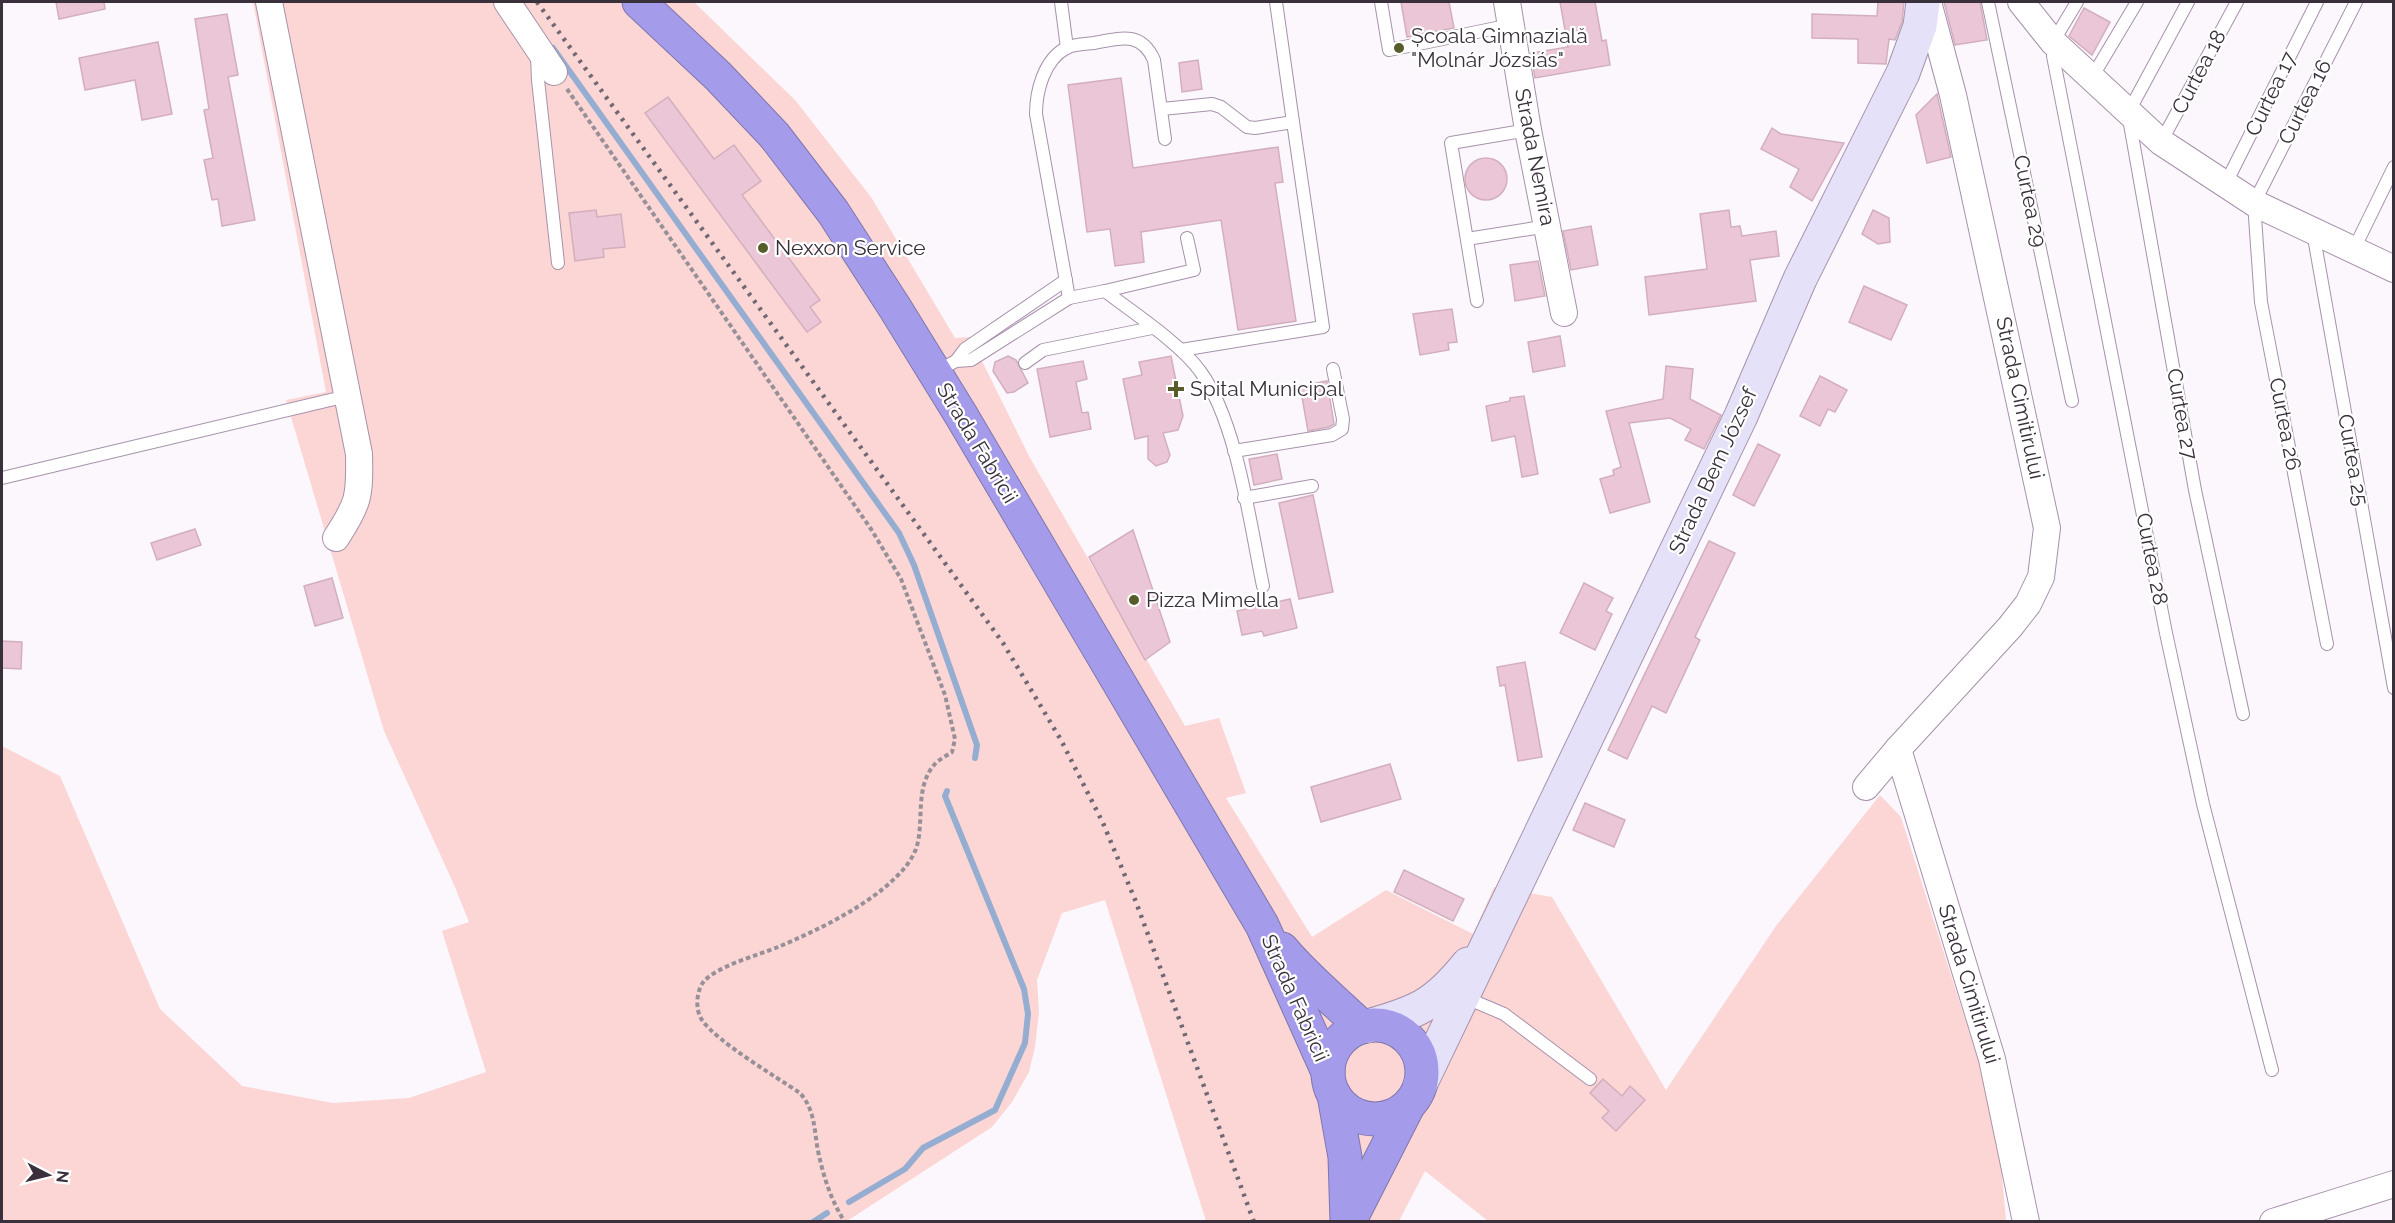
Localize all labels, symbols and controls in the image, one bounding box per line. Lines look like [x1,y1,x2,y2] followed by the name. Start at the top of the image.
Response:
[1411,23,1588,72] place label: Școala Gimnazială "Molnár Józsiás"
[2166,25,2231,118] street label: Curtea 18
[1392,41,1406,55] marker: Școala Gimnazială "Molnár Józsiás"
[2240,47,2302,140] street label: Curtea 17
[2273,55,2337,148] street label: Curtea 16
[1510,86,1561,228] street label: Strada Nemira
[2009,153,2052,249] street label: Curtea 29
[775,235,926,260] place label: Nexxon Service
[756,241,770,255] marker: Nexxon Service
[1991,314,2050,481] street label: Strada Cimitirului
[2162,366,2203,462] street label: Curtea 27
[2264,375,2307,472] street label: Curtea 26
[1190,376,1343,401] place label: Spital Municipal
[932,378,1023,508] street label: Strada Fabricii
[1167,380,1185,398] marker: Spital Municipal
[1663,383,1762,558] street label: Strada Bem József
[2333,412,2374,508] street label: Curtea 25
[2131,511,2174,607] street label: Curtea 28
[1146,587,1279,612] place label: Pizza Mimella
[1127,593,1141,607] marker: Pizza Mimella
[1933,901,2006,1067] street label: Strada Cimitirului
[1256,930,1335,1065] street label: Strada Fabricii
[18,1145,78,1205] north arrow
[52,1170,73,1184] text: N

